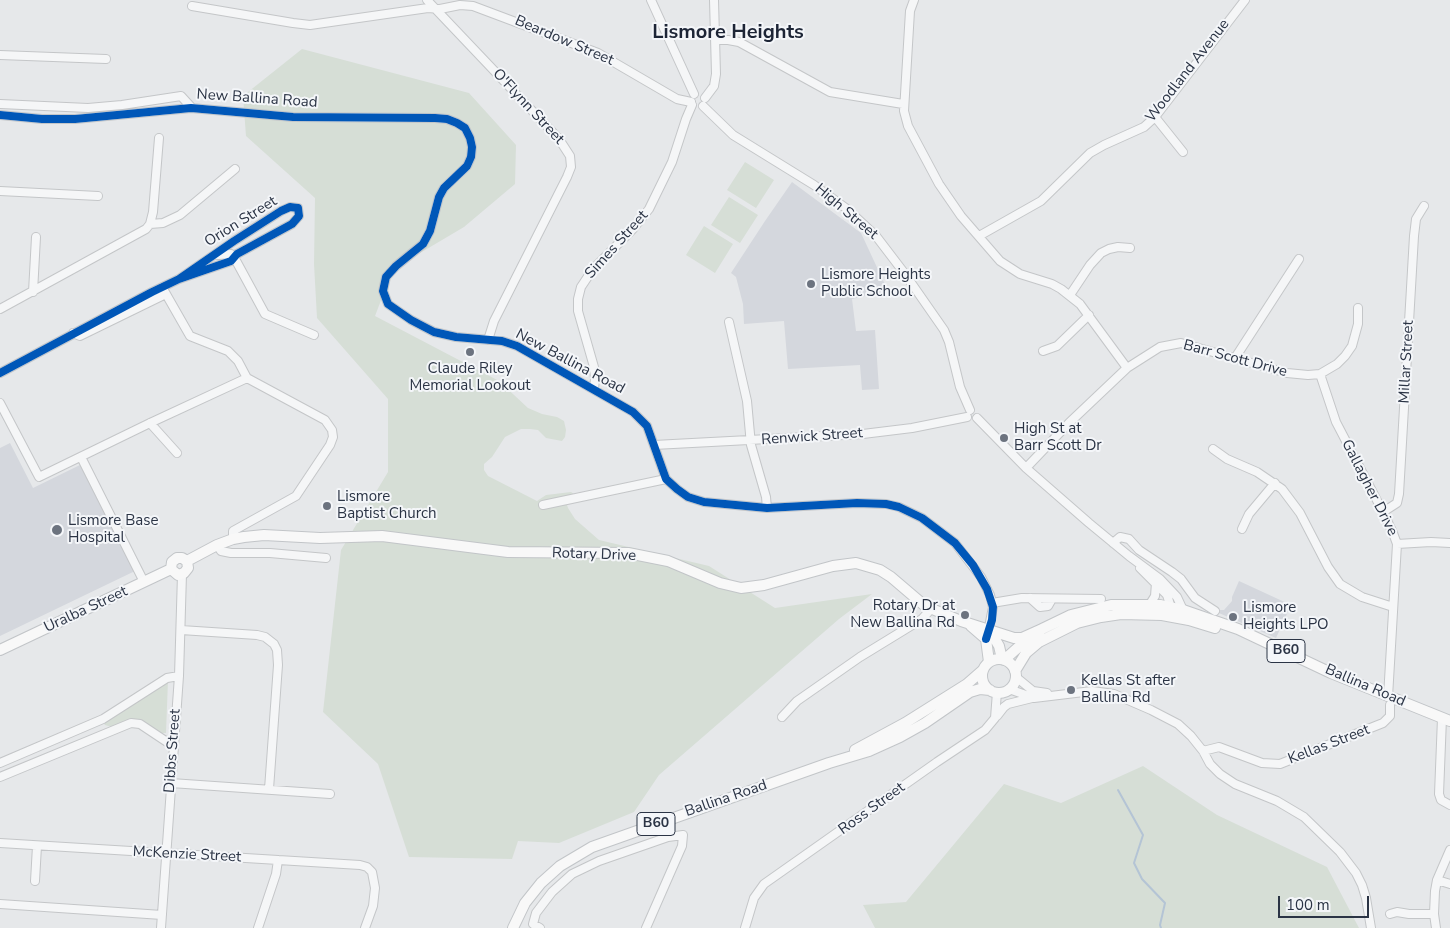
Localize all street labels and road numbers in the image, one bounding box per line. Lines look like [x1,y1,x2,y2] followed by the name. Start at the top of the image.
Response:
[512,12,616,70] street label: Beardow Street
[1142,16,1234,126] street label: Woodland Avenue
[488,65,568,149] street label: O'Flynn Street
[196,86,318,112] street label: New Ballina Road
[811,180,881,244] street label: High Street
[201,193,281,251] street label: Orion Street
[582,207,652,283] street label: Simes Street
[1396,320,1418,404] street label: Millar Street
[512,326,628,398] street label: New Ballina Road
[1181,336,1289,382] street label: Barr Scott Drive
[761,424,863,450] street label: Renwick Street
[1337,437,1401,539] street label: Gallagher Drive
[552,545,636,565] street label: Rotary Drive
[41,583,131,637] street label: Uralba Street
[1267,640,1305,662] road number: B60
[1322,661,1408,711] street label: Ballina Road
[161,708,185,794] street label: Dibbs Street
[1286,721,1372,769] street label: Kellas Street
[683,777,769,821] street label: Ballina Road
[835,779,909,839] street label: Ross Street
[637,812,675,836] road number: B60
[132,843,242,867] street label: McKenzie Street

